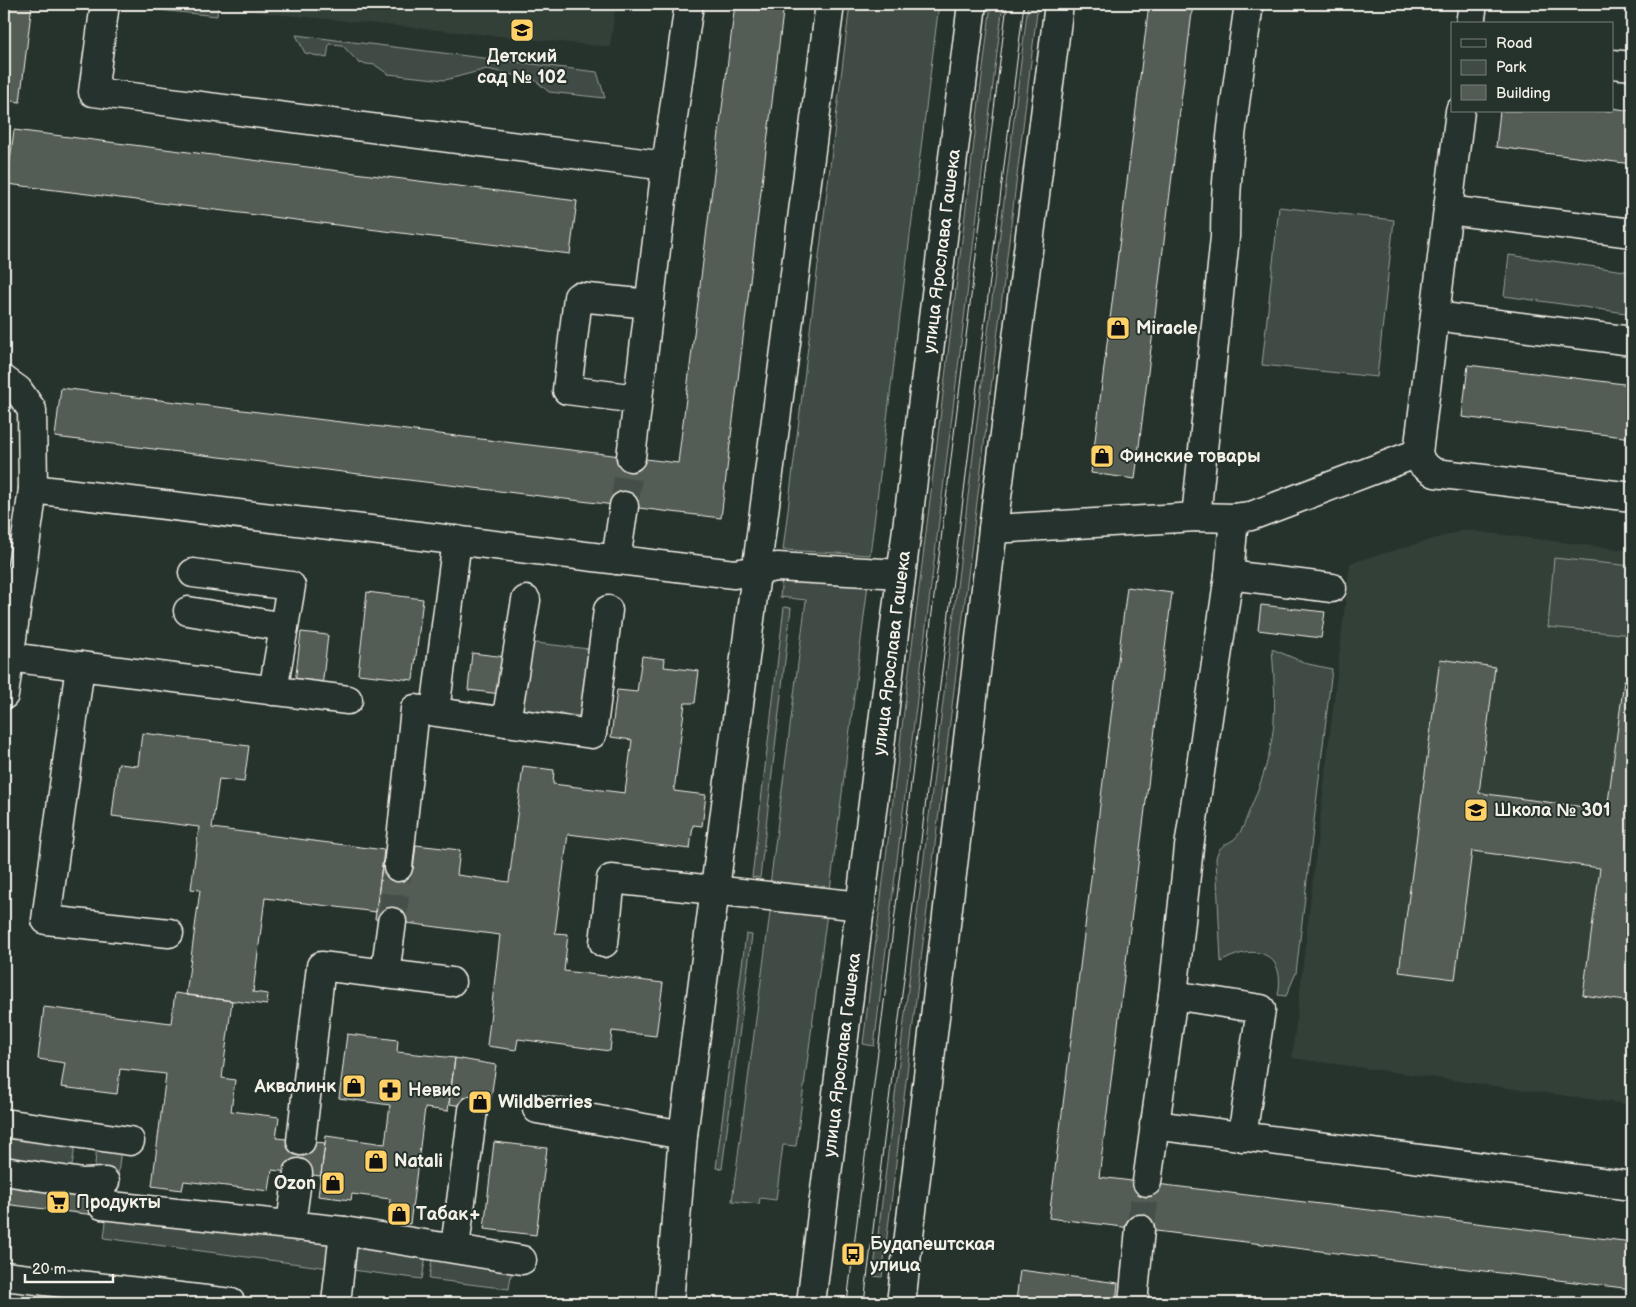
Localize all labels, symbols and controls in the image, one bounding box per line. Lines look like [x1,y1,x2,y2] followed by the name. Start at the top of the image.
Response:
[509,17,535,43] school or university icon: Детский сад № 102
[1451,22,1614,112] legend
[1496,34,1532,53] text: Road
[477,46,567,88] place label: Детский сад № 102
[1496,58,1527,77] text: Park
[1496,84,1551,103] text: Building
[918,147,965,355] street label: улица Ярослава Гашека
[1105,315,1131,341] shop icon: Miracle
[1136,318,1198,339] place label: Miracle
[1089,443,1115,469] shop icon: Финские товары
[1120,446,1261,467] place label: Финские товары
[868,549,915,756] street label: улица Ярослава Гашека
[1463,797,1489,823] school or university icon: Школа № 301
[1494,800,1611,821] place label: Школа № 301
[819,951,865,1158] street label: улица Ярослава Гашека
[341,1073,367,1099] shop icon: Аквалинк
[253,1076,336,1097] place label: Аквалинк
[377,1077,403,1103] pharmacy icon: Невис
[408,1080,461,1101] place label: Невис
[467,1089,493,1115] shop icon: Wildberries
[498,1092,592,1113] place label: Wildberries
[363,1148,389,1174] shop icon: Natali
[394,1151,443,1172] place label: Natali
[320,1170,346,1196] shop icon: Ozon
[274,1173,316,1194] place label: Ozon
[45,1189,71,1215] supermarket icon: Продукты
[76,1192,161,1213] place label: Продукты
[386,1201,412,1227] shop icon: Табак+
[416,1204,482,1225] place label: Табак+
[870,1234,995,1276] place label: Будапештская улица
[840,1241,866,1267] bus stop icon: Будапештская улица
[25,1252,112,1284] scale bar
[32,1260,66,1279] text: 20 m

